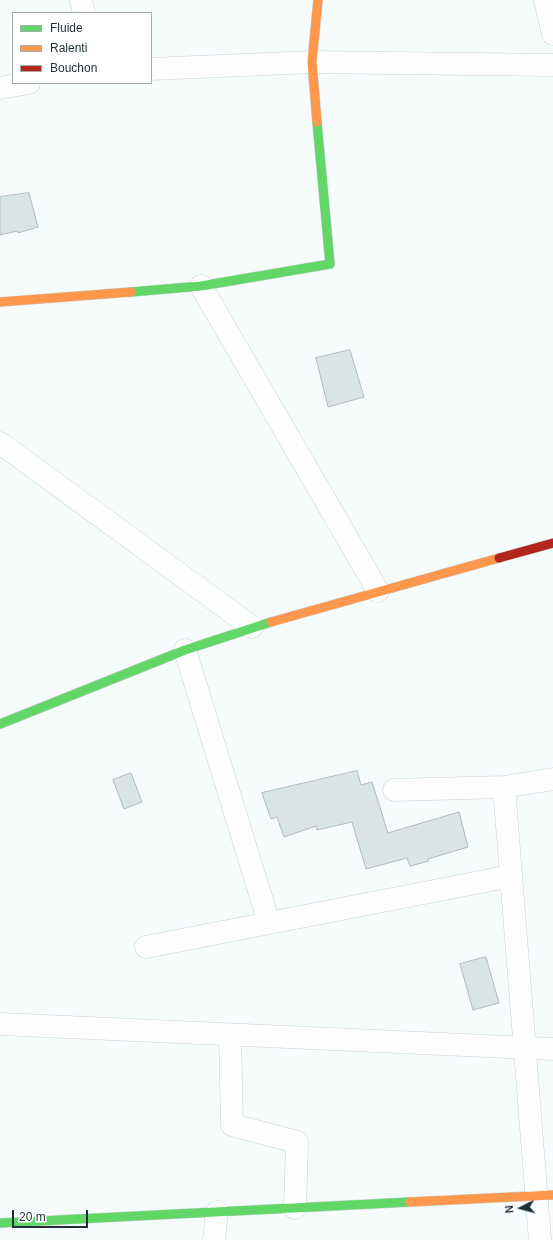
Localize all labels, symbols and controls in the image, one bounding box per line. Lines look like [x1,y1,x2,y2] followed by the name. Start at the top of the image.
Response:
[12,12,152,84] legend
[50,21,83,35] text: Fluide
[50,41,87,55] text: Ralenti
[50,61,97,75] text: Bouchon
[501,1188,541,1228] north arrow
[14,1202,90,1228] scale bar
[503,1205,515,1214] text: N
[19,1210,46,1224] text: 20 m

